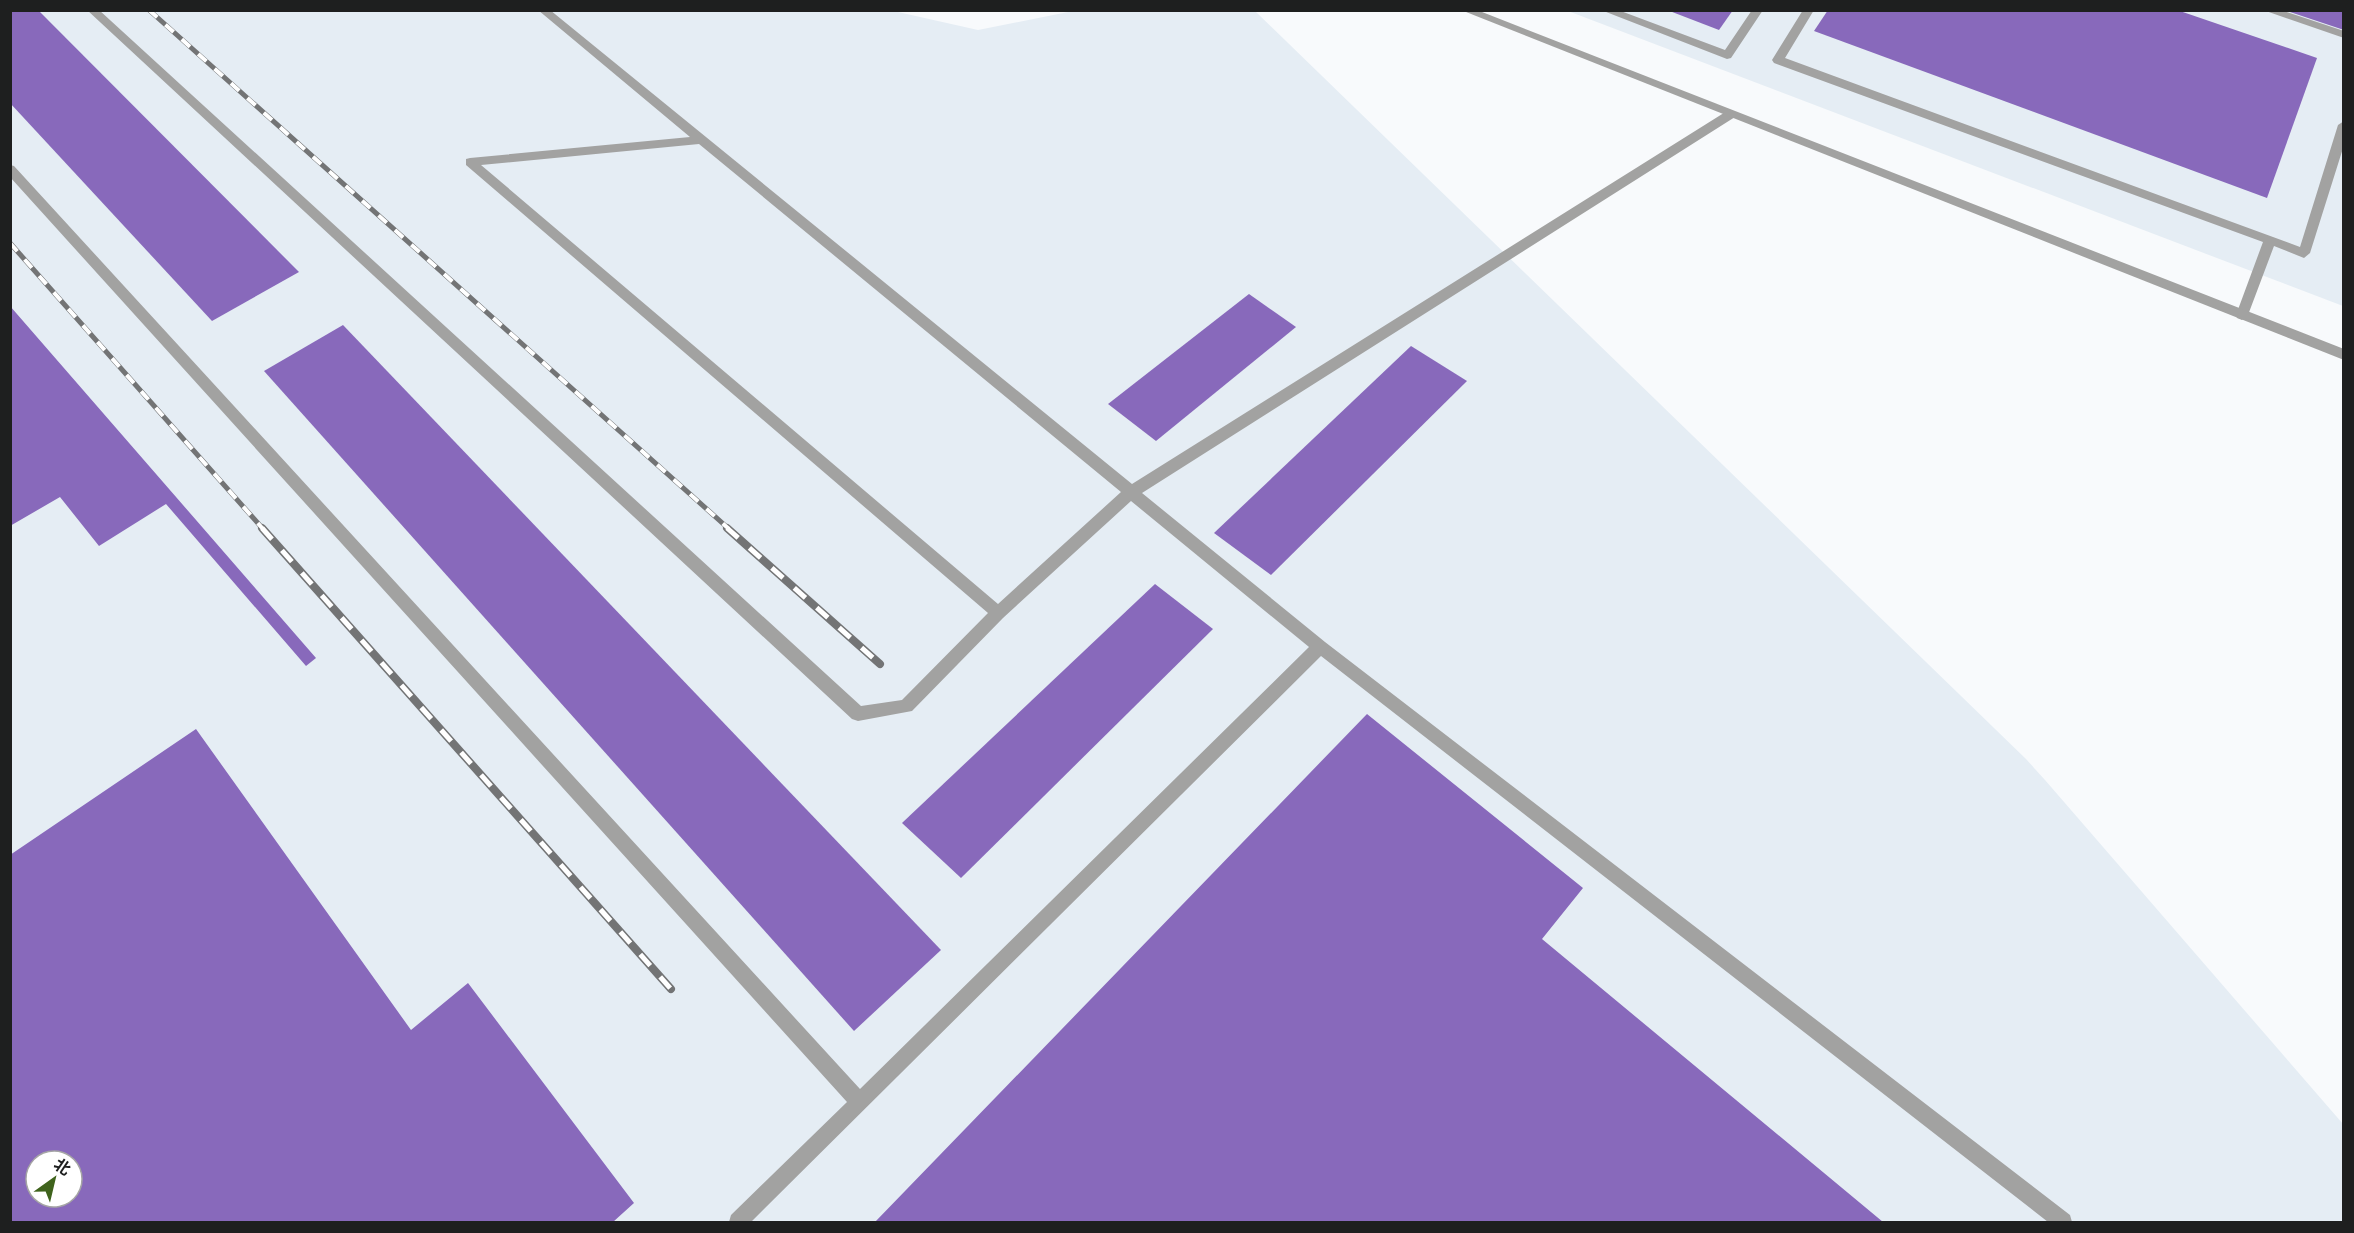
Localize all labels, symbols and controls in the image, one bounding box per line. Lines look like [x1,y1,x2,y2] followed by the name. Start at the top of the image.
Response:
[24,1149,84,1209] north arrow
[50,1154,75,1179] text: 北

